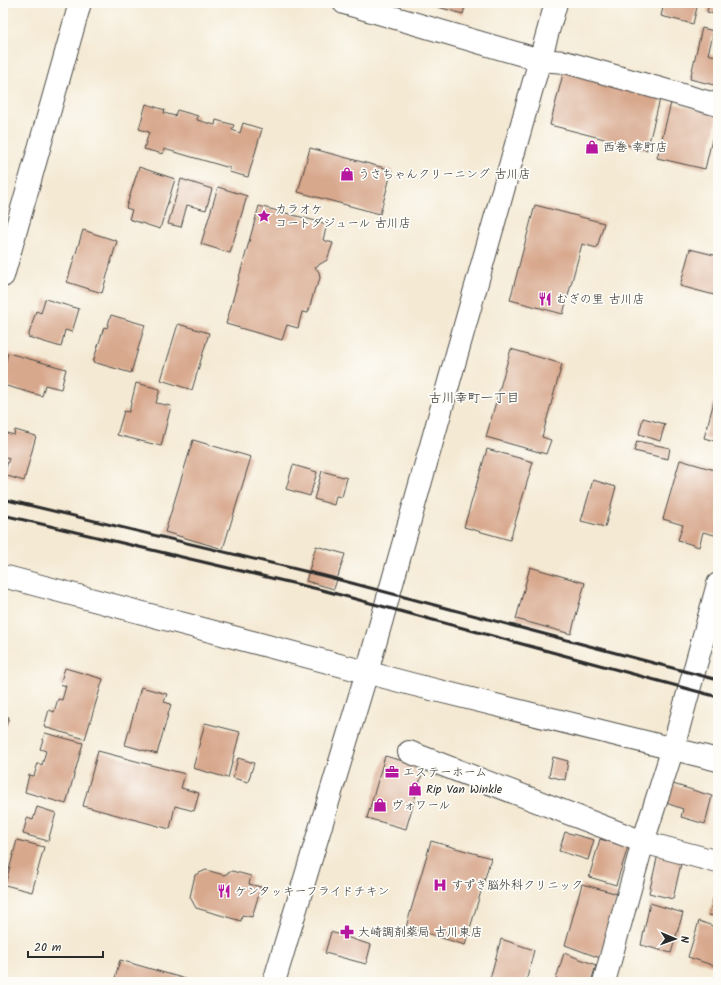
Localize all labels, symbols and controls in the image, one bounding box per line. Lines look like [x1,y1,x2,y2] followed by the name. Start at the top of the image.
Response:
[603,138,668,157] place label: 西巻 幸町店
[584,139,600,155] shop icon: 西巻 幸町店
[358,165,531,184] place label: うさちゃんクリーニング 古川店
[339,166,355,182] shop icon: うさちゃんクリーニング 古川店
[275,200,411,233] place label: カラオケ コートダジュール 古川店
[256,208,272,224] place icon: カラオケ コートダジュール 古川店
[556,290,645,309] place label: むぎの里 古川店
[537,291,553,307] restaurant icon: むぎの里 古川店
[428,388,520,409] district label: 古川幸町一丁目
[403,763,487,782] place label: エステーホーム
[384,764,400,780] office icon: エステーホーム
[426,780,503,799] place label: Rip Van Winkle
[407,781,423,797] shop icon: Rip Van Winkle
[391,796,450,815] place label: ヴォワール
[372,797,388,813] shop icon: ヴォワール
[451,876,583,895] place label: すずき脳外科クリニック
[432,877,448,893] hospital icon: すずき脳外科クリニック
[235,882,390,901] place label: ケンタッキーフライドチキン
[216,883,232,899] restaurant icon: ケンタッキーフライドチキン
[655,919,695,959] north arrow
[358,923,483,942] place label: 大崎調剤薬局 古川東店
[339,924,355,940] pharmacy icon: 大崎調剤薬局 古川東店
[28,933,103,959] scale bar
[675,936,693,943] text: N
[34,938,62,957] text: 20 m

